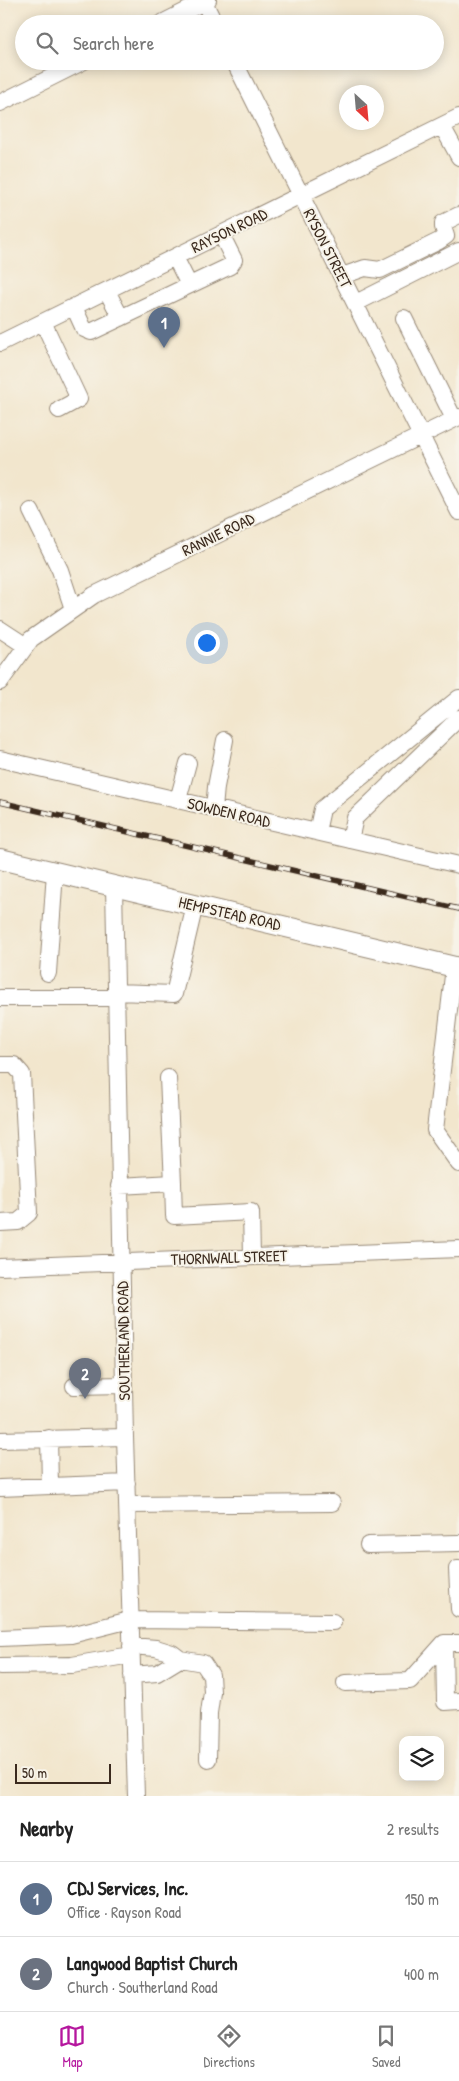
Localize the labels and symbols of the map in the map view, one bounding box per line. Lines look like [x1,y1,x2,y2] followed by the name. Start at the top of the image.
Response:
[339,85,384,130] north arrow
[187,202,271,258] street label: RAYSON ROAD
[299,204,358,292] street label: RYSON STREET
[148,307,180,348] pin: 1
[178,507,258,561] street label: RANNIE ROAD
[194,630,220,656] your location
[185,792,273,832] street label: SOWDEN ROAD
[177,891,284,936] street label: HEMPSTEAD ROAD
[170,1244,288,1270] street label: THORNWALL STREET
[111,1281,135,1401] street label: SOUTHERLAND ROAD
[69,1358,101,1399] pin: 2
[15,1761,111,1784] scale bar

